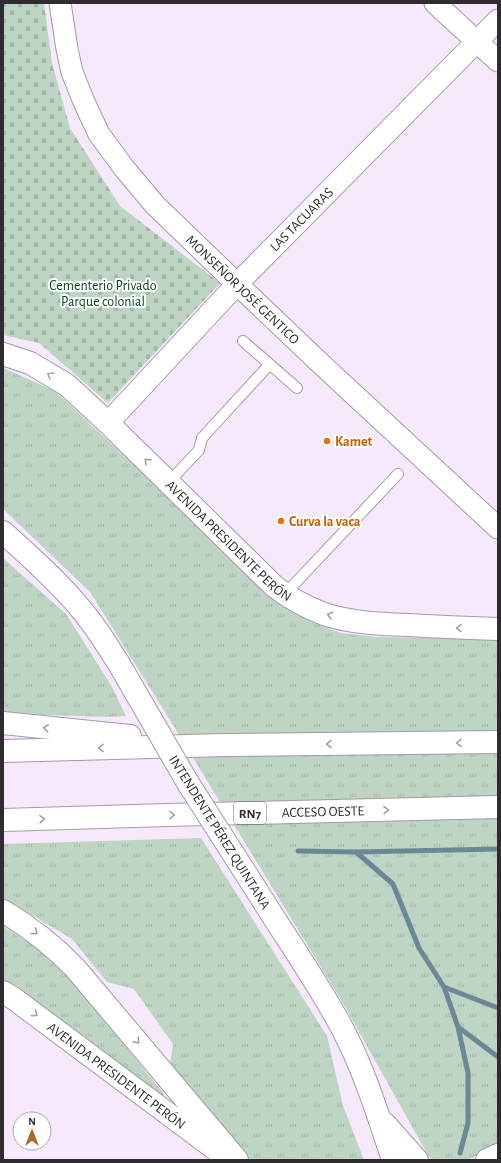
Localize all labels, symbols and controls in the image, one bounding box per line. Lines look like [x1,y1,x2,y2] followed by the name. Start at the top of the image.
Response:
[268,185,336,254] street label: LAS TACUARAS
[183,233,302,347] street label: MONSEÑOR JOSÉ GENTICO
[49,279,157,309] park label: Cementerio Privado Parque colonial
[47,373,54,380] one-way arrow
[335,435,373,449] place label: Kamet
[322,436,332,446] marker: Kamet
[144,458,152,466] one-way arrow
[163,478,294,604] street label: AVENIDA PRESIDENTE PERÓN
[289,515,361,529] place label: Curva la vaca
[276,516,286,526] marker: Curva la vaca
[327,611,334,620] one-way arrow
[456,623,462,632] one-way arrow
[43,723,50,732] one-way arrow
[456,739,462,747] one-way arrow
[326,740,332,748] one-way arrow
[98,744,104,752] one-way arrow
[166,752,275,912] street label: INTENDENTE PÉREZ QUINTANA
[234,802,266,824] road number: RN7
[281,804,365,820] street label: ACCESO OESTE
[383,806,389,814] one-way arrow
[169,811,175,819] one-way arrow
[39,815,45,823] one-way arrow
[31,927,38,934] one-way arrow
[31,1009,38,1017] one-way arrow
[44,1020,188,1132] street label: AVENIDA PRESIDENTE PERÓN
[133,1037,140,1044] one-way arrow
[12,1111,52,1151] north arrow
[28,1116,36,1127] text: N

